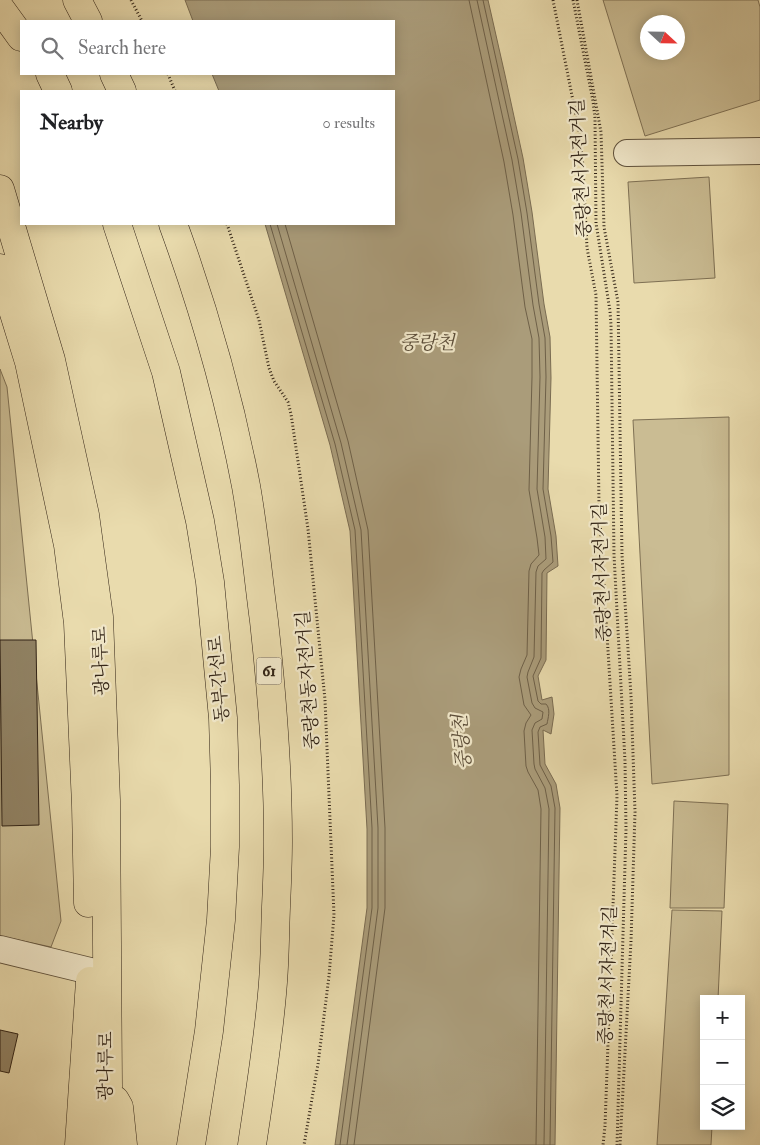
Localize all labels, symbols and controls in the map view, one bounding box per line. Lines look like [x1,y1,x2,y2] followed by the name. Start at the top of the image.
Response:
[640,15,685,60] north arrow
[20,20,395,75] search box
[38,34,66,62] icon: search
[78,36,166,60] text: Search here
[566,98,596,238] street label: 중랑천서자전거길
[40,109,103,136] text: Nearby
[322,113,375,133] text: 0 results
[399,331,456,355] water label: 중랑천
[588,502,616,642] street label: 중랑천서자전거길
[292,610,324,750] street label: 중랑천동자전거길
[88,626,114,696] street label: 광나루로
[204,635,234,723] street label: 동부간선로
[256,658,282,684] road number: 61
[448,712,476,770] water label: 중랑천
[594,905,622,1045] street label: 중랑천서자전거길
[700,995,745,1130] map controls
[700,995,745,1040] button: +
[94,1031,118,1101] street label: 광나루로
[700,1040,745,1085] button: −
[700,1085,745,1130] button: layers

